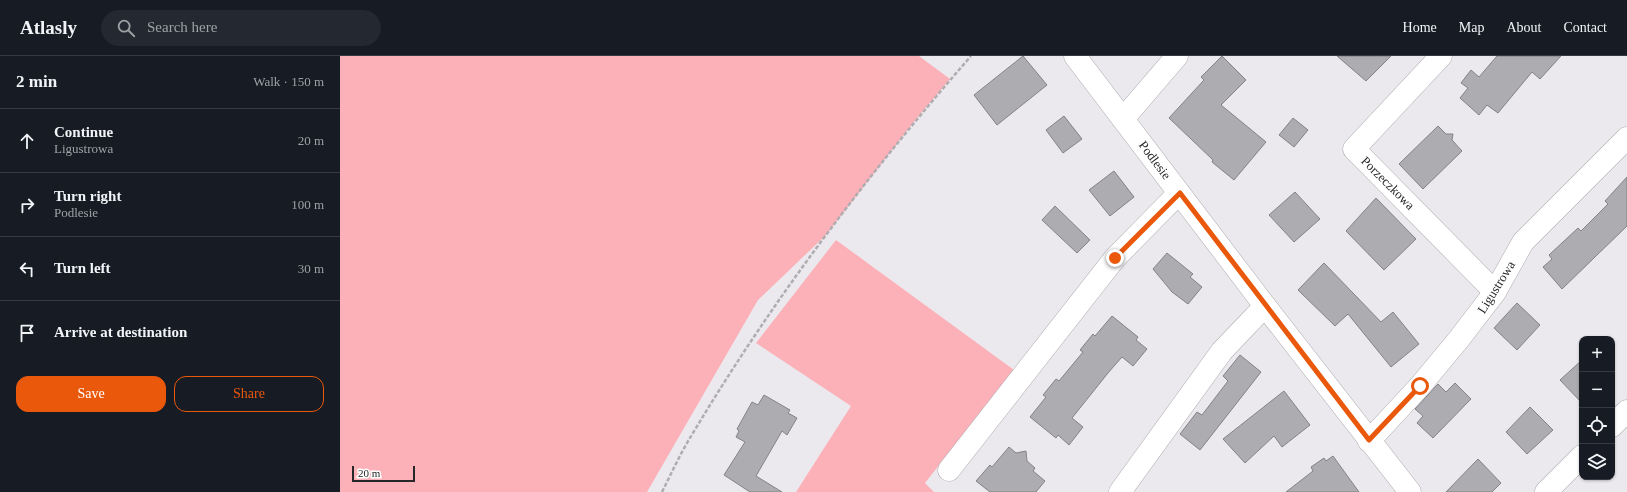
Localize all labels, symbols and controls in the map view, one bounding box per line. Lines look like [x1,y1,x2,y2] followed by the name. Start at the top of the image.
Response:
[101,10,381,46] search box
[20,17,77,38] text: Atlasly
[115,17,137,39] icon: search
[147,19,217,35] text: Search here
[1403,20,1437,35] text: Home
[1459,20,1484,35] text: Map
[1506,20,1541,35] text: About
[1563,20,1607,35] text: Contact
[16,72,57,91] text: 2 min
[253,74,324,89] text: Walk · 150 m
[54,124,113,140] text: Continue
[16,130,38,152] icon: ahead
[298,133,324,148] text: 20 m
[1136,138,1174,182] street label: Podlesie
[54,141,113,156] text: Ligustrowa
[1358,153,1418,213] street label: Porzeczkowa
[54,188,121,204] text: Turn right
[16,194,38,216] icon: right
[291,197,324,212] text: 100 m
[54,205,98,220] text: Podlesie
[1106,249,1124,267] route end
[16,258,38,280] icon: left
[1474,258,1518,316] street label: Ligustrowa
[54,260,111,276] text: Turn left
[298,261,324,276] text: 30 m
[16,322,38,344] icon: arrive
[54,324,187,340] text: Arrive at destination
[1579,336,1615,480] map controls
[1579,336,1615,372] button: +
[1579,372,1615,408] button: −
[16,376,166,412] button: Save
[174,376,324,412] button: Share
[1411,377,1429,395] route start
[1579,408,1615,444] button: locate
[1579,444,1615,480] button: layers
[352,464,415,483] scale bar
[358,467,380,479] text: 20 m

